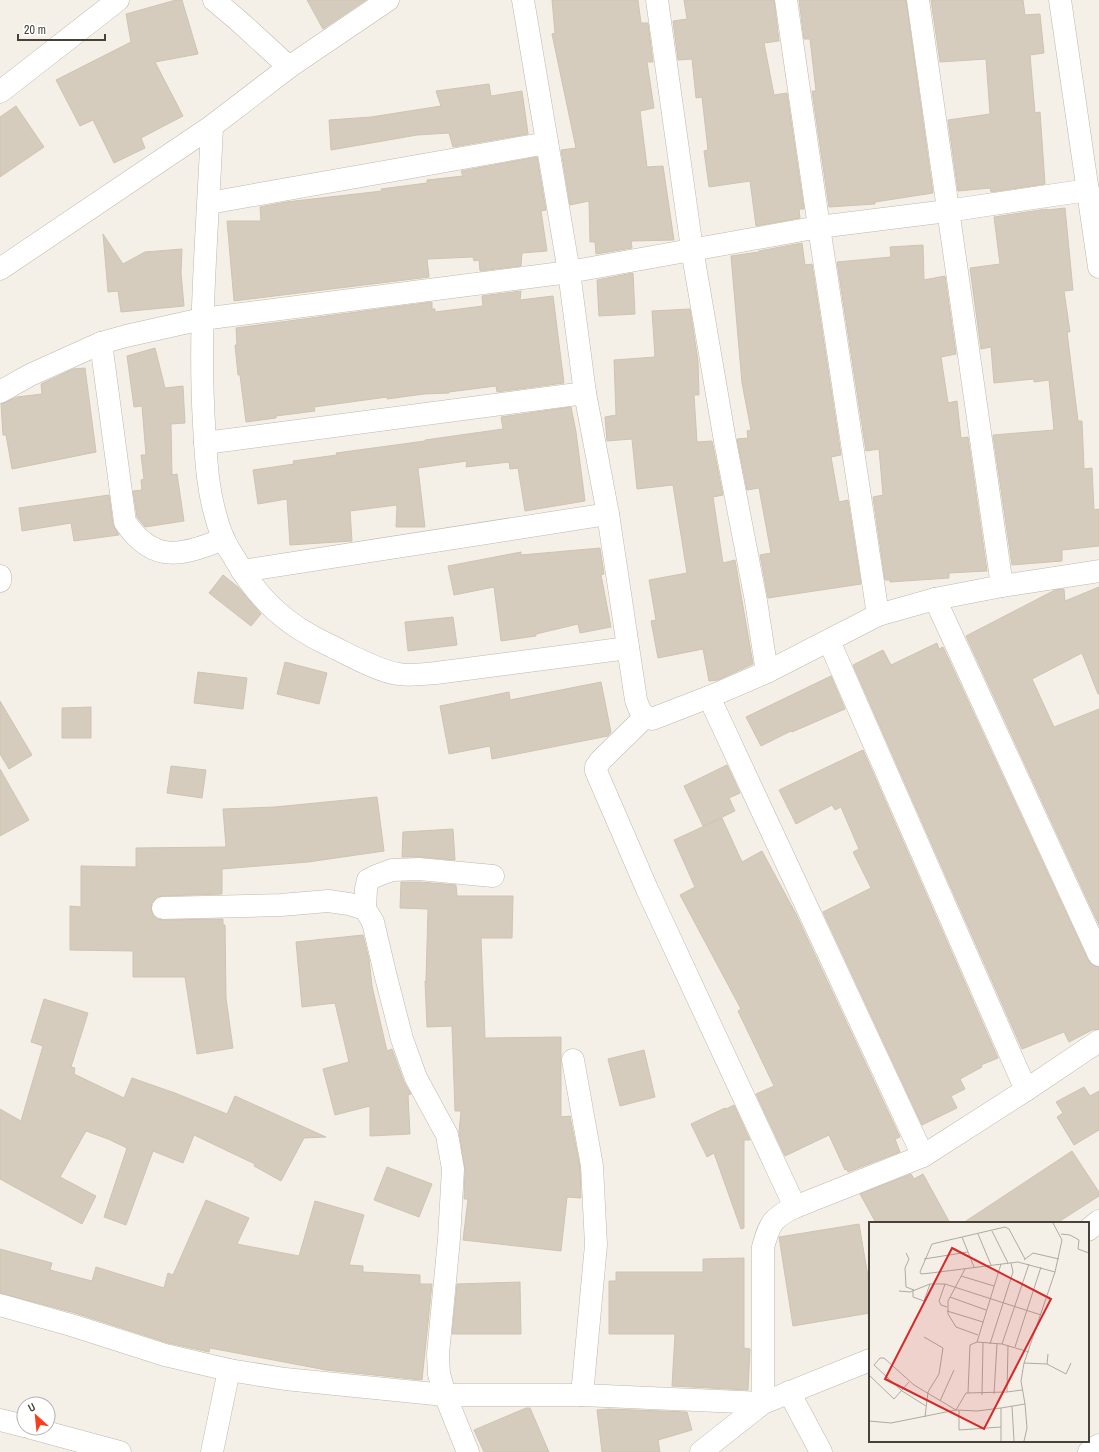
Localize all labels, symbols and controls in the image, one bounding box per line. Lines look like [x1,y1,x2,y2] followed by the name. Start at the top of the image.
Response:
[18,16,105,42] scale bar
[24,22,46,38] text: 20 m
[869,1222,1089,1442] inset map
[16,1396,56,1436] north arrow
[25,1399,38,1415] text: U

